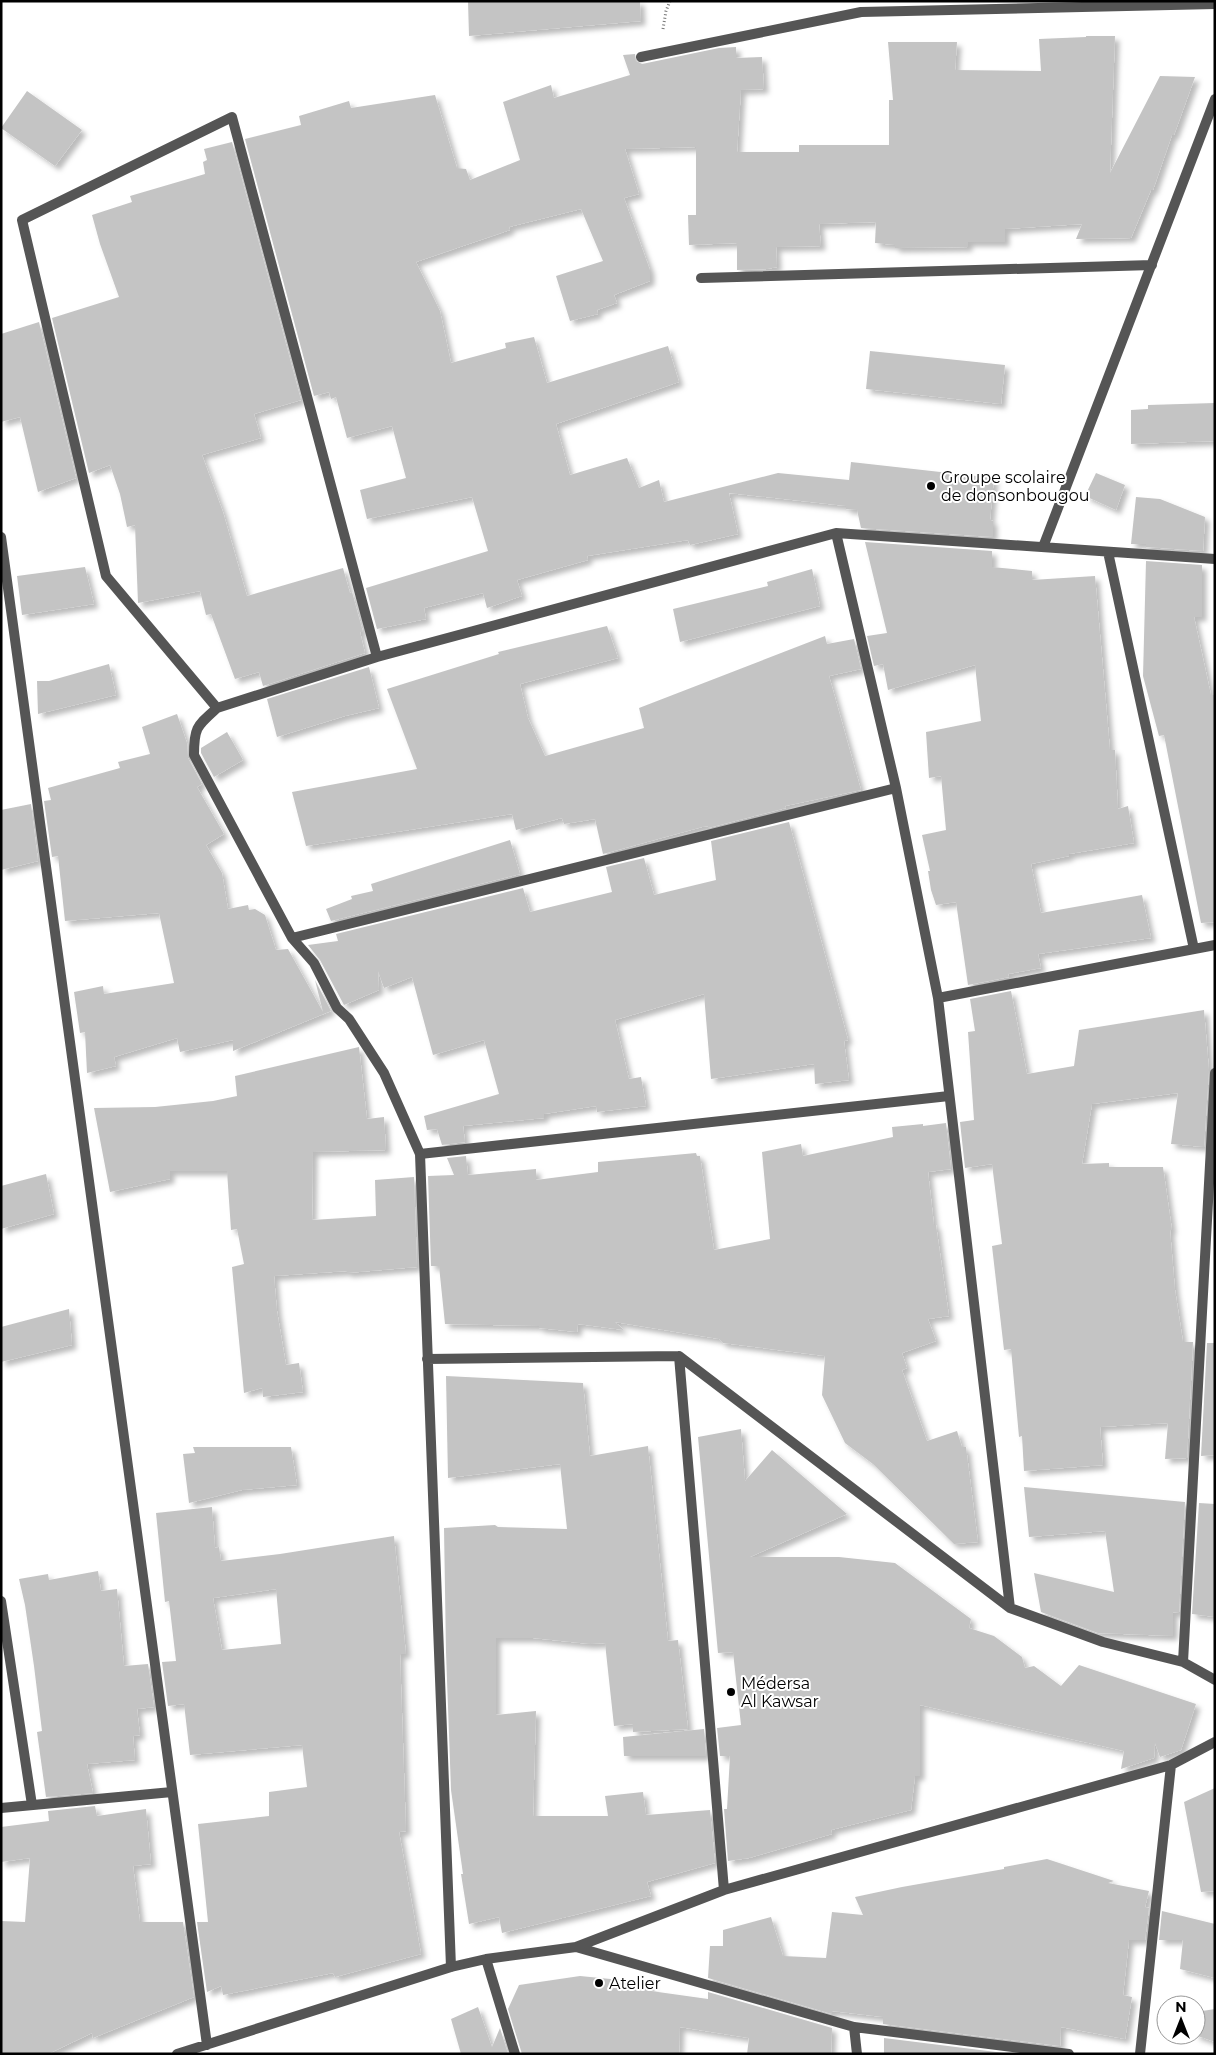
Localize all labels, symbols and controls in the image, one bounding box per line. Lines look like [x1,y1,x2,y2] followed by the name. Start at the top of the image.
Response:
[941,468,1089,505] place label: Groupe scolaire de donsonbougou
[925,480,937,492] marker: Groupe scolaire de donsonbougou
[741,1674,819,1711] place label: Médersa Al Kawsar
[725,1686,737,1698] marker: Médersa Al Kawsar
[609,1974,661,1993] place label: Atelier
[593,1977,605,1989] marker: Atelier
[1156,1995,1206,2045] north arrow
[1175,1998,1187,2016] text: N

